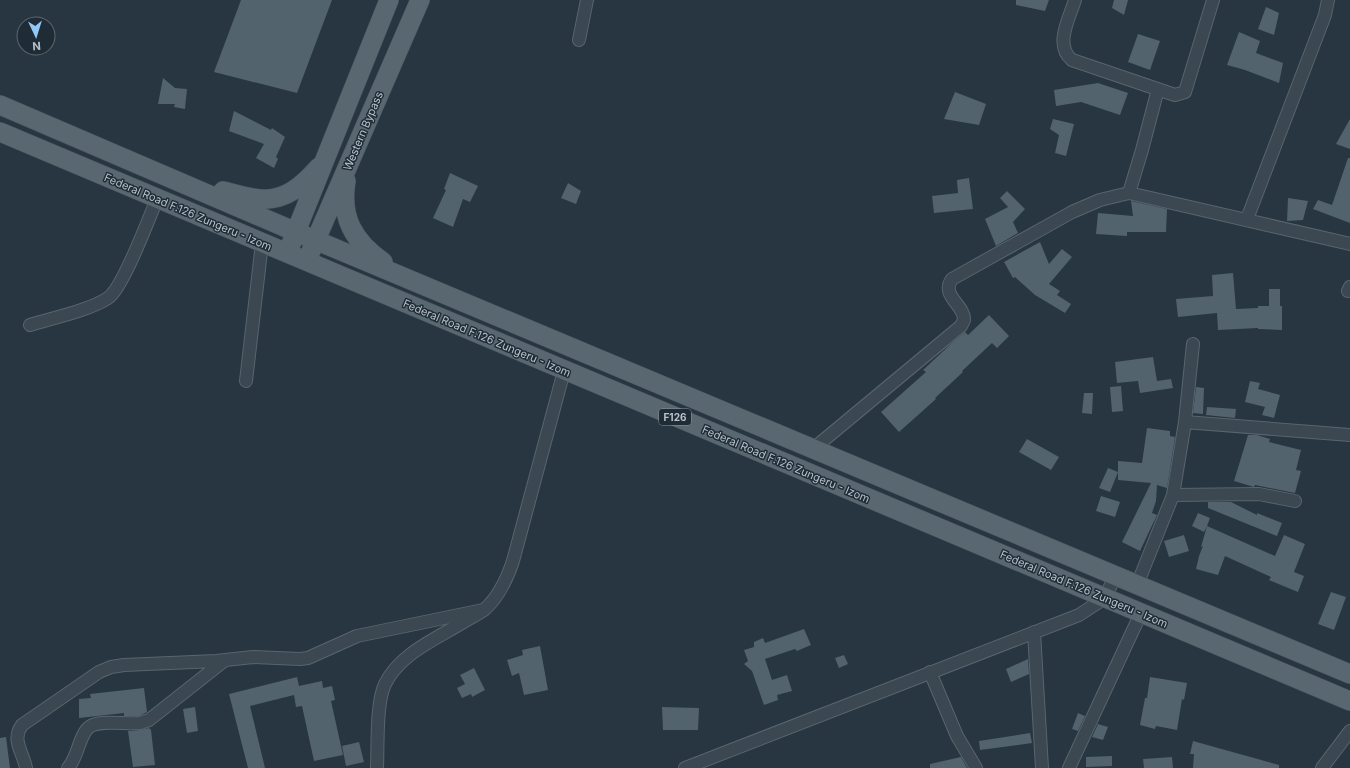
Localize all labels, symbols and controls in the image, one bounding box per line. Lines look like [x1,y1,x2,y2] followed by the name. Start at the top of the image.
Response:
[16,16,56,56] north arrow
[32,39,41,53] text: N
[340,89,386,173] street label: Western Bypass
[102,170,274,254] street label: Federal Road F.126 Zungeru - Izom
[401,296,573,380] street label: Federal Road F.126 Zungeru - Izom
[659,409,691,425] road number: F126
[700,422,872,506] street label: Federal Road F.126 Zungeru - Izom
[998,547,1170,631] street label: Federal Road F.126 Zungeru - Izom

